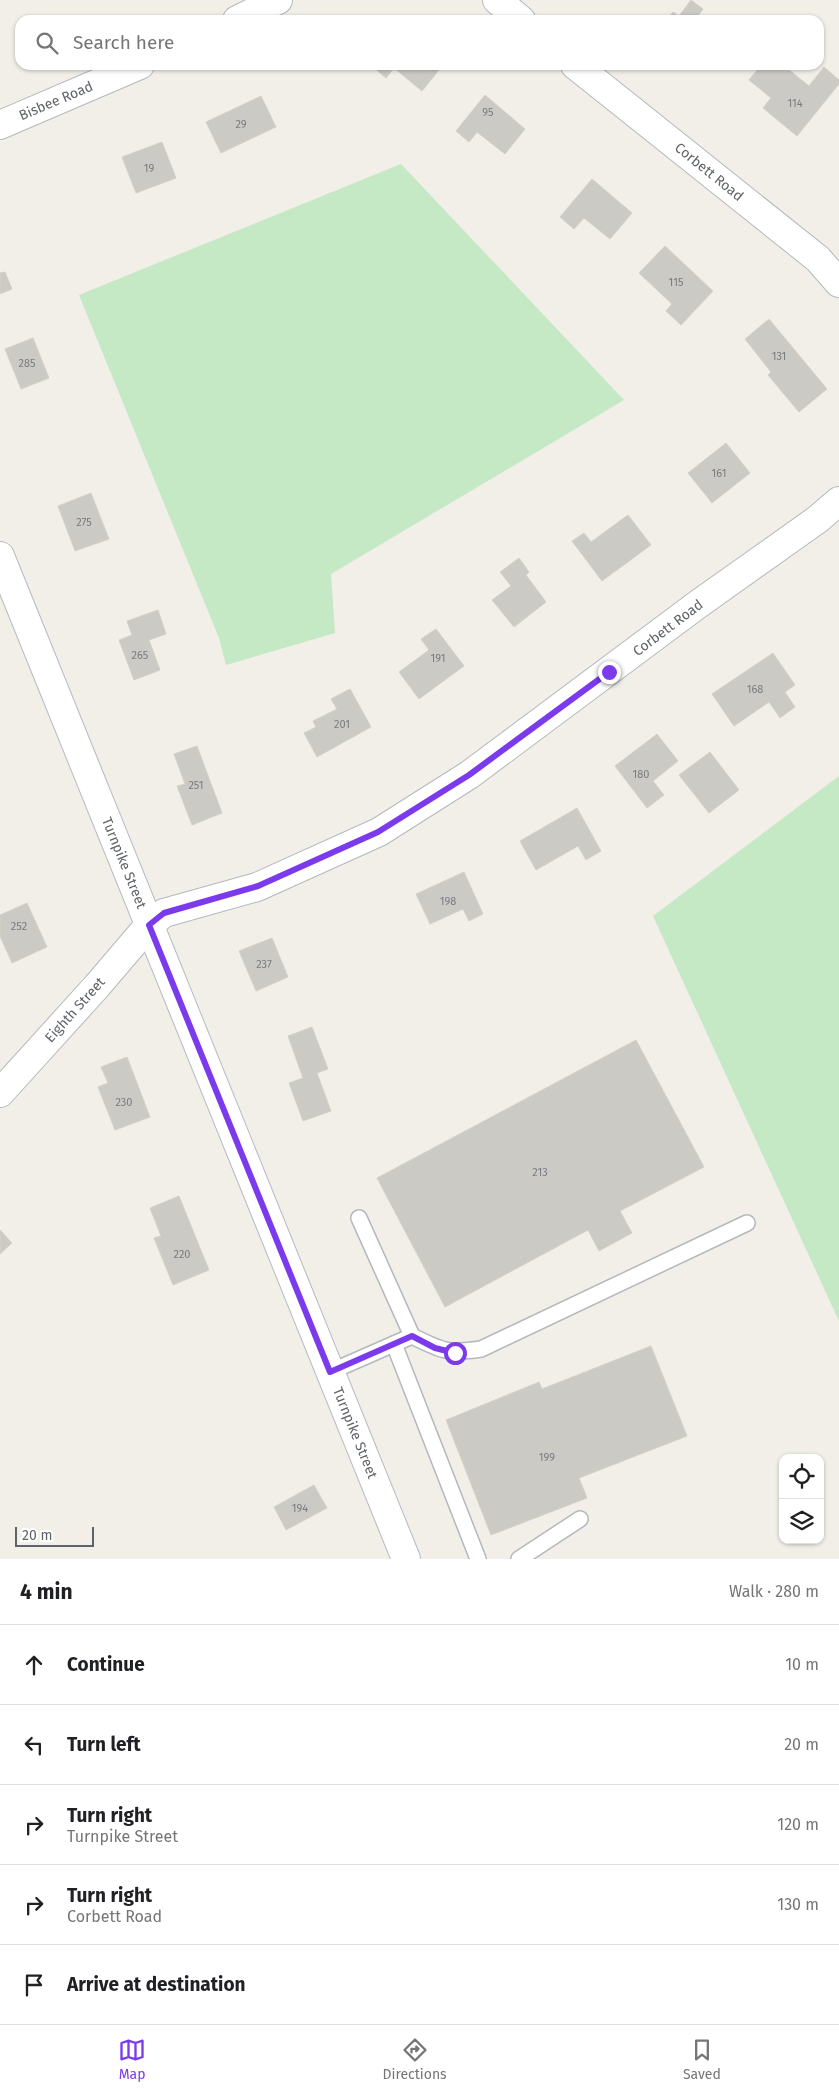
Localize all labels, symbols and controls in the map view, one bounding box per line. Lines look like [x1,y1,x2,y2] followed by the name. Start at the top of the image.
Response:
[15,15,824,70] search box
[33,29,61,57] icon: search
[73,31,174,54] text: Search here
[17,78,95,124] street label: Bisbee Road
[787,97,803,110] house number: 114
[482,106,494,119] house number: 95
[235,118,247,131] house number: 29
[671,139,747,205] street label: Corbett Road
[144,162,154,175] house number: 19
[669,276,684,289] house number: 115
[772,350,786,363] house number: 131
[18,357,36,370] house number: 285
[712,467,726,480] house number: 161
[76,516,92,529] house number: 275
[630,596,706,660] street label: Corbett Road
[132,649,149,662] house number: 265
[430,652,446,665] house number: 191
[598,661,621,684] route end
[747,683,763,696] house number: 168
[334,718,350,731] house number: 201
[633,768,649,781] house number: 180
[188,779,204,792] house number: 251
[98,815,150,912] street label: Turnpike Street
[440,895,456,908] house number: 198
[11,920,27,933] house number: 252
[256,958,272,971] house number: 237
[41,973,109,1046] street label: Eighth Street
[115,1096,133,1109] house number: 230
[532,1166,548,1179] house number: 213
[173,1248,191,1261] house number: 220
[444,1342,467,1365] route start
[329,1385,381,1482] street label: Turnpike Street
[539,1451,555,1464] house number: 199
[779,1454,824,1544] map controls
[779,1454,824,1499] button: locate
[779,1499,824,1544] button: layers
[292,1502,308,1515] house number: 194
[15,1524,94,1547] scale bar
[22,1527,52,1544] text: 20 m
[20,1579,73,1605] text: 4 min
[729,1582,819,1601] text: Walk · 280 m
[20,1651,48,1679] icon: ahead
[67,1653,145,1676] text: Continue
[785,1655,819,1674] text: 10 m
[20,1731,48,1759] icon: left
[67,1733,141,1756] text: Turn left
[784,1735,819,1754] text: 20 m
[67,1804,152,1827] text: Turn right
[20,1811,48,1839] icon: right
[777,1815,819,1834] text: 120 m
[67,1827,178,1846] text: Turnpike Street
[67,1884,152,1907] text: Turn right
[20,1891,48,1919] icon: right
[777,1895,819,1914] text: 130 m
[67,1907,162,1926] text: Corbett Road
[20,1971,48,1999] icon: arrive
[67,1973,246,1996] text: Arrive at destination
[118,2036,146,2083] tab: Map
[382,2036,447,2083] tab: Directions
[683,2036,721,2083] tab: Saved

